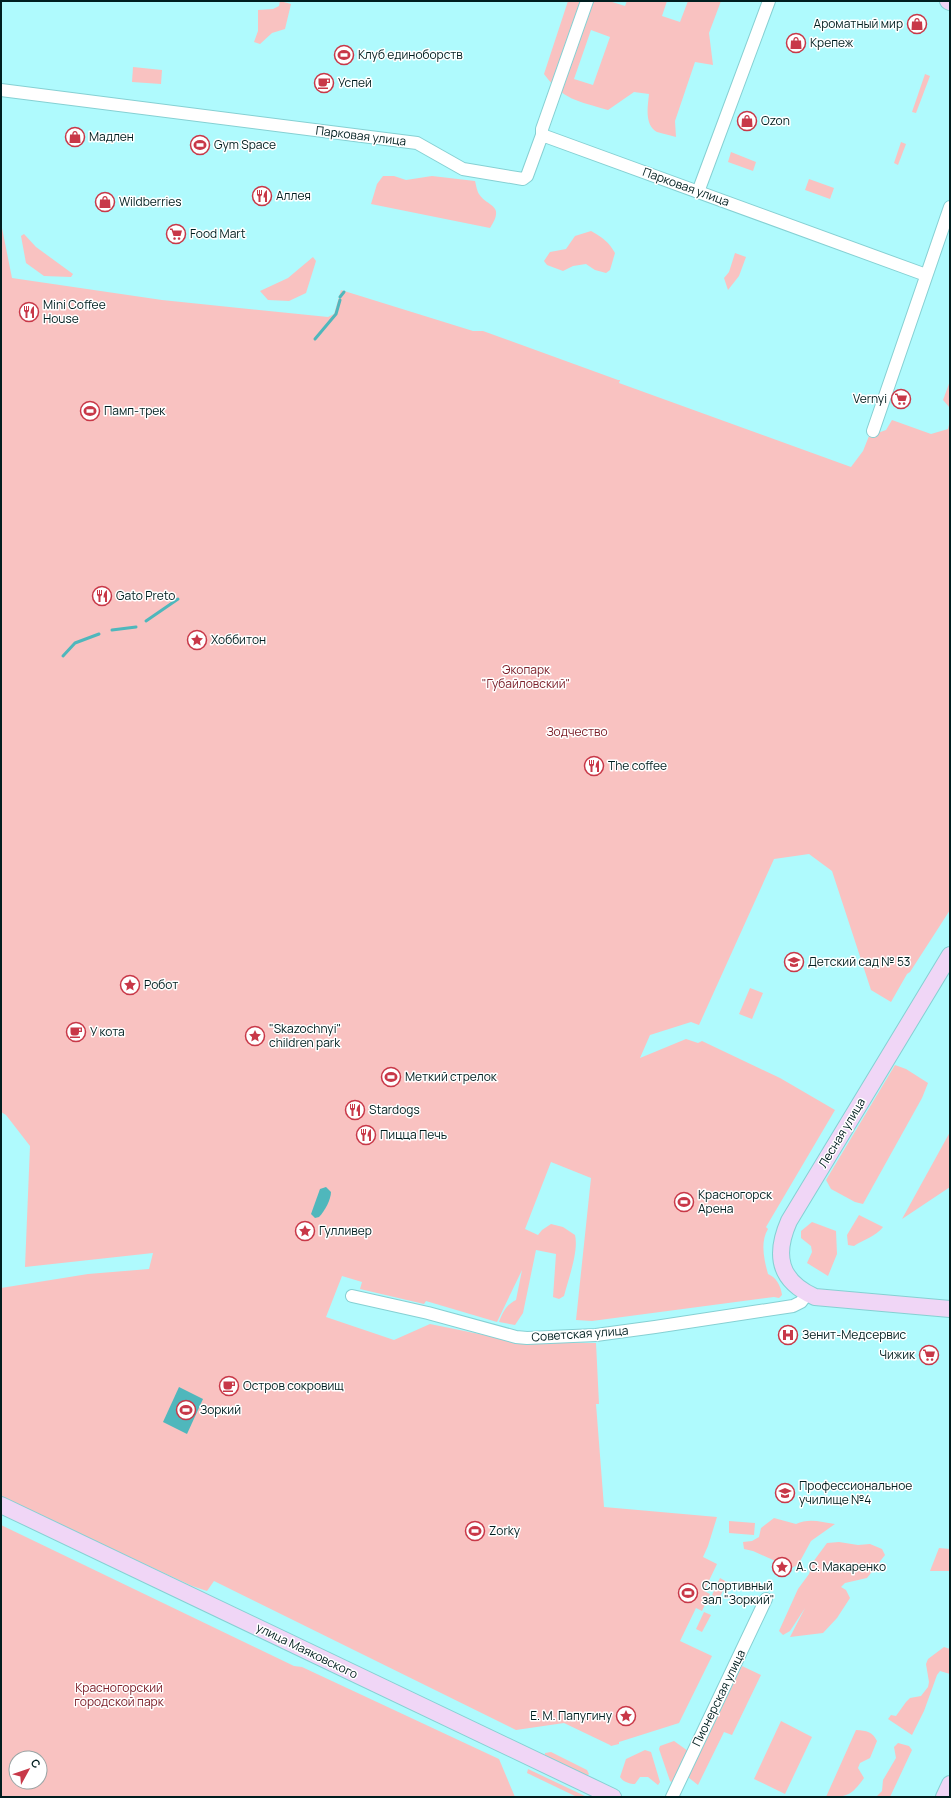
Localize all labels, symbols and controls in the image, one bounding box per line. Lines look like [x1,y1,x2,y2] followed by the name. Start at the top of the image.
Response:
[906,13,928,35] shop icon: Ароматный мир
[814,15,903,32] place label: Ароматный мир
[785,32,807,54] shop icon: Крепеж
[810,34,854,51] place label: Крепеж
[333,44,355,66] sports icon: Клуб единоборств
[358,46,463,63] place label: Клуб единоборств
[313,72,335,94] cafe icon: Успей
[338,74,372,91] place label: Успей
[736,110,758,132] shop icon: Ozon
[761,112,790,129] place label: Ozon
[315,122,407,149] street label: Парковая улица
[64,126,86,148] shop icon: Мадлен
[89,128,134,145] place label: Мадлен
[189,134,211,156] sports icon: Gym Space
[214,136,276,153] place label: Gym Space
[640,163,732,210] street label: Парковая улица
[251,185,273,207] restaurant icon: Аллея
[276,187,311,204] place label: Аллея
[94,191,116,213] shop icon: Wildberries
[119,193,182,210] place label: Wildberries
[165,223,187,245] supermarket icon: Food Mart
[190,225,246,242] place label: Food Mart
[43,296,106,327] place label: Mini Coffee House
[18,301,40,323] restaurant icon: Mini Coffee House
[890,388,912,410] supermarket icon: Vernyi
[853,390,887,407] place label: Vernyi
[79,400,101,422] sports icon: Памп-трек
[104,402,166,419] place label: Памп-трек
[91,585,113,607] restaurant icon: Gato Preto
[116,587,175,604] place label: Gato Preto
[186,629,208,651] place icon: Хоббитон
[211,631,266,648] place label: Хоббитон
[482,661,570,692] park label: Экопарк "Губайловский"
[546,723,608,740] park label: Зодчество
[583,755,605,777] restaurant icon: The coffee
[608,757,667,774] place label: The coffee
[783,951,805,973] school or university icon: Детский сад № 53
[808,953,911,970] place label: Детский сад № 53
[119,974,141,996] place icon: Робот
[144,976,178,993] place label: Робот
[269,1020,341,1051] place label: "Skazochnyi" children park
[65,1021,87,1043] cafe icon: У кота
[90,1023,125,1040] place label: У кота
[244,1025,266,1047] place icon: "Skazochnyi" children park
[380,1066,402,1088] sports icon: Меткий стрелок
[405,1068,498,1085] place label: Меткий стрелок
[814,1095,869,1171] street label: Лесная улица
[344,1099,366,1121] restaurant icon: Stardogs
[369,1101,420,1118] place label: Stardogs
[355,1124,377,1146] restaurant icon: Пицца Печь
[380,1126,447,1143] place label: Пицца Печь
[698,1186,773,1217] place label: Красногорск Арена
[673,1191,695,1213] sports icon: Красногорск Арена
[294,1220,316,1242] place icon: Гулливер
[319,1222,372,1239] place label: Гулливер
[531,1322,629,1345] street label: Советская улица
[777,1324,799,1346] hospital icon: Зенит-Медсервис
[802,1326,907,1343] place label: Зенит-Медсервис
[918,1344,940,1366] supermarket icon: Чижик
[879,1346,916,1363] place label: Чижик
[218,1375,240,1397] cafe icon: Остров сокровищ
[243,1377,344,1394] place label: Остров сокровищ
[175,1399,197,1421] sports icon: Зоркий
[200,1401,241,1418] place label: Зоркий
[799,1477,912,1508] place label: Профессиональное училище №4
[774,1482,796,1504] school or university icon: Профессиональное училище №4
[464,1520,486,1542] sports icon: Zorky
[489,1522,521,1539] place label: Zorky
[771,1556,793,1578] place icon: А. С. Макаренко
[796,1558,886,1575] place label: А. С. Макаренко
[702,1577,774,1608] place label: Спортивный зал "Зоркий"
[677,1582,699,1604] sports icon: Спортивный зал "Зоркий"
[254,1619,361,1683] street label: улица Маяковского
[688,1647,749,1749] street label: Пионерская улица
[74,1679,165,1710] park label: Красногорский городской парк
[615,1705,637,1727] place icon: Е. М. Папугину
[530,1707,613,1724] place label: Е. М. Папугину
[8,1750,48,1790] north arrow
[28,1755,44,1771] text: С

